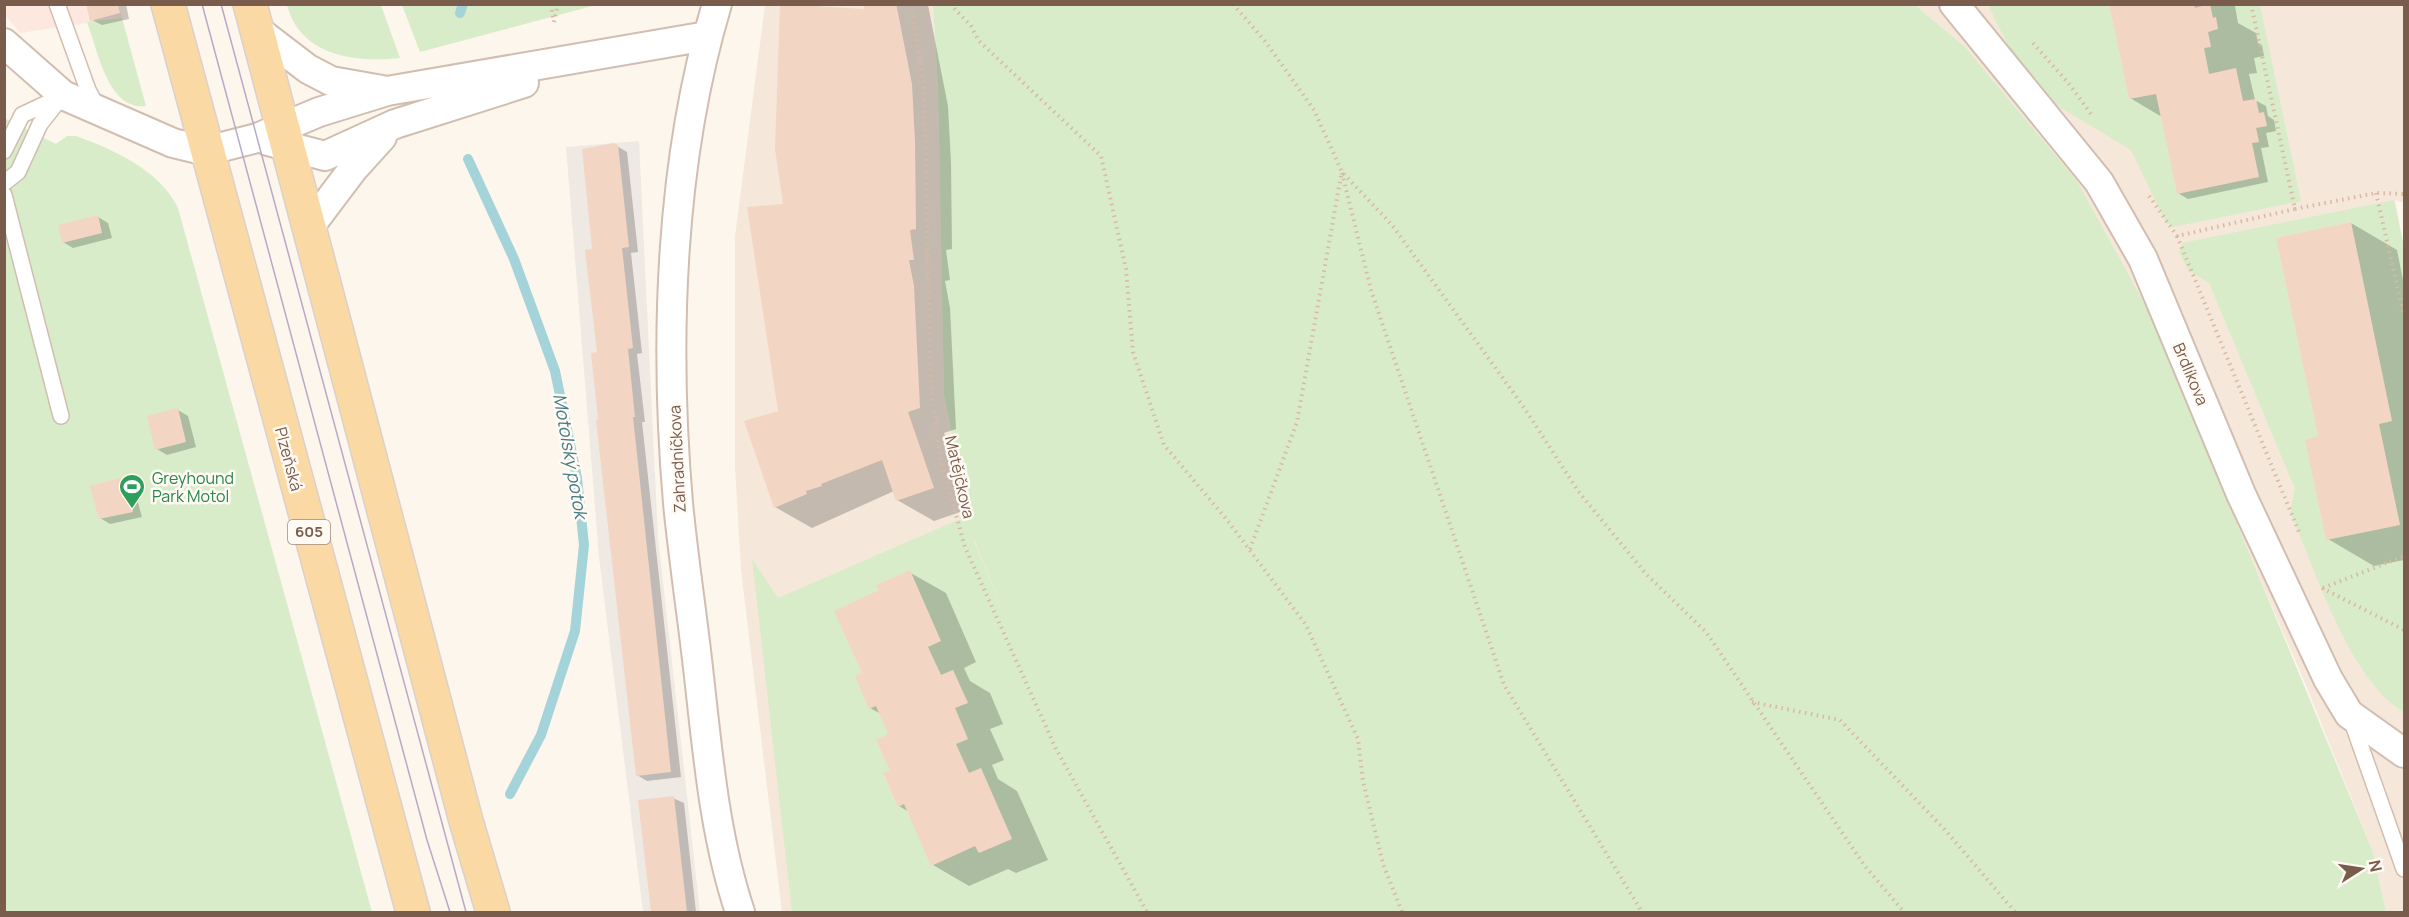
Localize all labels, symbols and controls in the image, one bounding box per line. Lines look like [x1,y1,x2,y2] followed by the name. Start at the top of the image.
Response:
[2168,339,2214,409] street label: Brdlíkova
[548,391,594,523] water label: Motolský potok
[663,405,691,513] street label: Zahradníčkova
[270,425,308,493] street label: Plzeňská
[940,433,980,521] street label: Matějčkova
[152,467,234,507] place label: Greyhound Park Motol
[117,472,147,510] sports icon: Greyhound Park Motol
[288,520,330,544] road number: 605
[2331,839,2391,899] north arrow
[2364,858,2388,874] text: N

